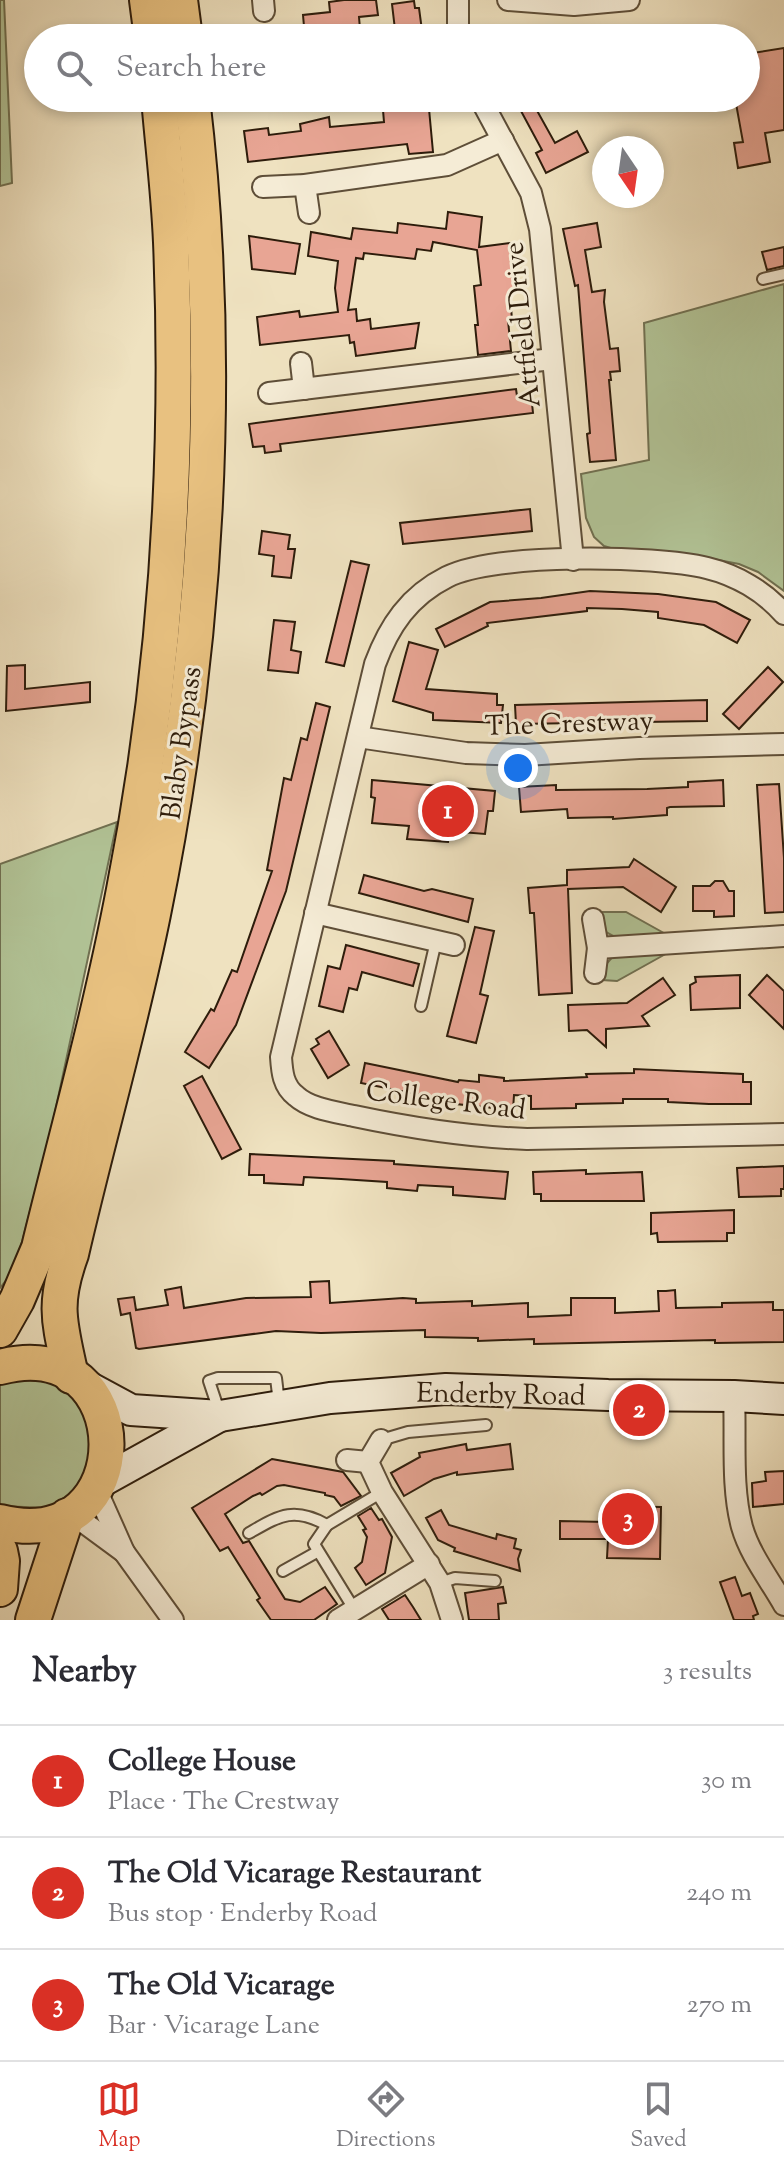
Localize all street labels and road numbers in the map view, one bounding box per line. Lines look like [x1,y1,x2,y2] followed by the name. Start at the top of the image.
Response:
[495,240,553,410] street label: Attfield Drive
[152,664,214,823] street label: Blaby Bypass
[484,702,654,748] street label: The Crestway
[363,1072,528,1132] street label: College Road
[416,1375,586,1417] street label: Enderby Road

